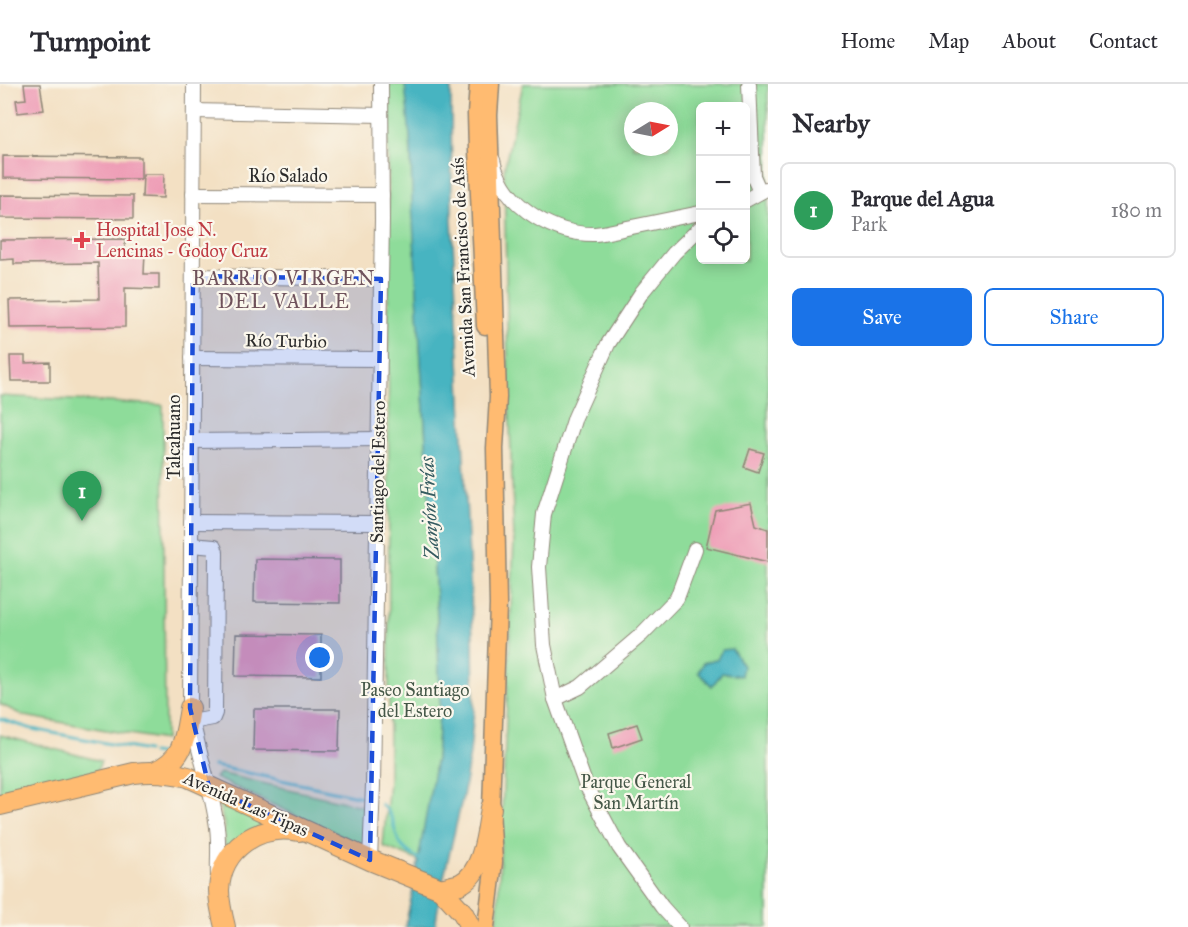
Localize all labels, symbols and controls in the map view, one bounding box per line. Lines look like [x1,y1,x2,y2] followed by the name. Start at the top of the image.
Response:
[30,24,150,59] text: Turnpoint
[840,28,895,54] text: Home
[928,28,969,54] text: Map
[1002,28,1056,54] text: About
[1089,28,1158,54] text: Contact
[624,102,678,156] north arrow
[696,102,750,264] map controls
[696,102,750,156] button: +
[792,107,870,139] text: Nearby
[696,156,750,210] button: −
[446,157,480,378] street label: Avenida San Francisco de Asís
[248,165,328,187] street label: Río Salado
[851,185,994,212] text: Parque del Agua
[810,198,817,222] text: 1
[1111,198,1162,222] text: 180 m
[696,210,750,264] button: locate
[851,212,887,236] text: Park
[96,219,268,262] place label: Hospital Jose N. Lencinas - Godoy Cruz
[73,231,91,249] marker: Hospital Jose N. Lencinas - Godoy Cruz
[192,266,376,313] district label: BARRIO VIRGEN DEL VALLE
[792,288,972,346] button: Save
[984,288,1164,346] button: Share
[245,329,327,353] street label: Río Turbio
[163,395,185,479] street label: Talcahuano
[366,401,391,543] street label: Santiago del Estero
[414,455,444,561] water label: Zanjón Frías
[62,472,101,521] pin: 1
[305,643,334,672] your location
[361,679,469,722] park label: Paseo Santiago del Estero
[179,766,312,841] street label: Avenida Las Tipas
[581,771,692,814] park label: Parque General San Martín

